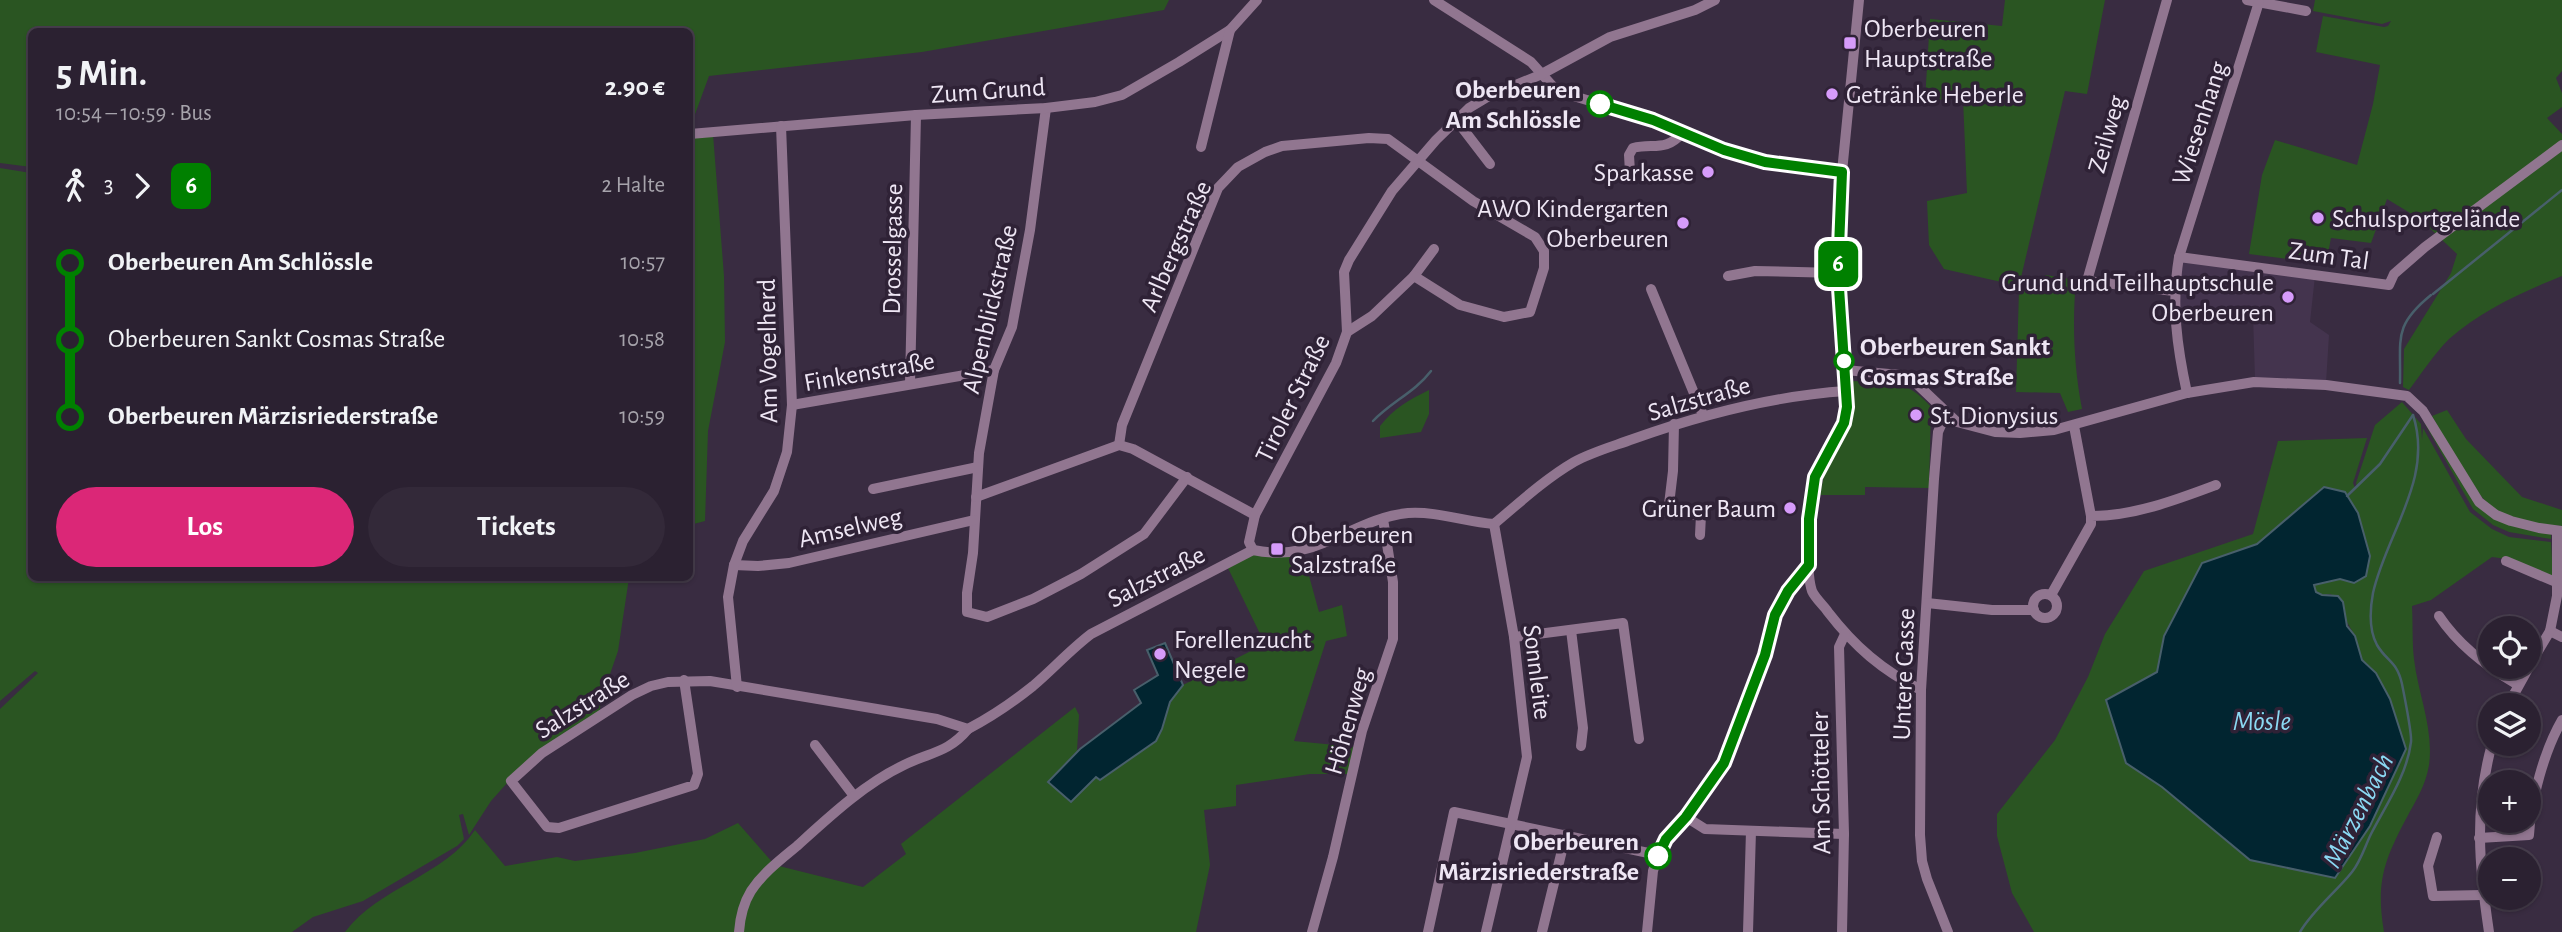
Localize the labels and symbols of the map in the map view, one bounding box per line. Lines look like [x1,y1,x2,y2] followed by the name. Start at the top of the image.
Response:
[1864,16,1993,72] place label: Oberbeuren Hauptstraße
[1842,35,1858,51] marker: Oberbeuren Hauptstraße
[2168,58,2232,188] street label: Wiesenhang
[930,74,1046,108] street label: Zum Grund
[1446,77,1581,133] place label: Oberbeuren Am Schlössle
[1846,82,2024,108] place label: Getränke Heberle
[1824,86,1840,102] marker: Getränke Heberle
[1587,91,1613,117] marker: Oberbeuren Am Schlössle
[2084,92,2130,176] street label: Zeilweg
[1594,160,1694,186] place label: Sparkasse
[1700,164,1716,180] marker: Sparkasse
[1135,177,1216,316] street label: Arlbergstraße
[879,183,907,315] street label: Drosselgasse
[1477,196,1669,252] place label: AWO Kindergarten Oberbeuren
[2332,206,2520,232] place label: Schulsportgelände
[2310,210,2326,226] marker: Schulsportgelände
[1675,215,1691,231] marker: AWO Kindergarten Oberbeuren
[958,222,1022,396] street label: Alpenblickstraße
[2287,237,2371,274] street label: Zum Tal
[1815,241,1861,287] line badge: 6
[2001,270,2274,326] place label: Grund und Teilhauptschule Oberbeuren
[754,278,782,423] street label: Am Vogelherd
[2280,289,2296,305] marker: Grund und Teilhauptschule Oberbeuren
[1251,331,1335,466] street label: Tiroler Straße
[1860,334,2050,390] place label: Oberbeuren Sankt Cosmas Straße
[802,348,937,396] street label: Finkenstraße
[1834,351,1854,371] marker: Oberbeuren Sankt Cosmas Straße
[1645,372,1753,426] street label: Salzstraße
[1930,403,2058,429] place label: St. Dionysius
[1908,407,1924,423] marker: St. Dionysius
[1642,496,1776,522] place label: Grüner Baum
[1782,500,1798,516] marker: Grüner Baum
[796,503,905,552] street label: Amselweg
[1291,522,1413,578] place label: Oberbeuren Salzstraße
[1104,541,1209,612] street label: Salzstraße
[1269,541,1285,557] marker: Oberbeuren Salzstraße
[1889,607,1919,741] street label: Untere Gasse
[1518,623,1556,721] street label: Sonnleite
[1174,627,1311,683] place label: Forellenzucht Negele
[1152,646,1168,662] marker: Forellenzucht Negele
[1320,664,1376,778] street label: Höhenweg
[531,666,634,744] street label: Salzstraße
[2233,708,2291,736] water label: Mösle
[1807,711,1835,855] street label: Am Schötteler
[2318,749,2399,873] water label: Märzenbach
[1438,829,1639,885] place label: Oberbeuren Märzisriederstraße
[1645,843,1671,869] marker: Oberbeuren Märzisriederstraße

